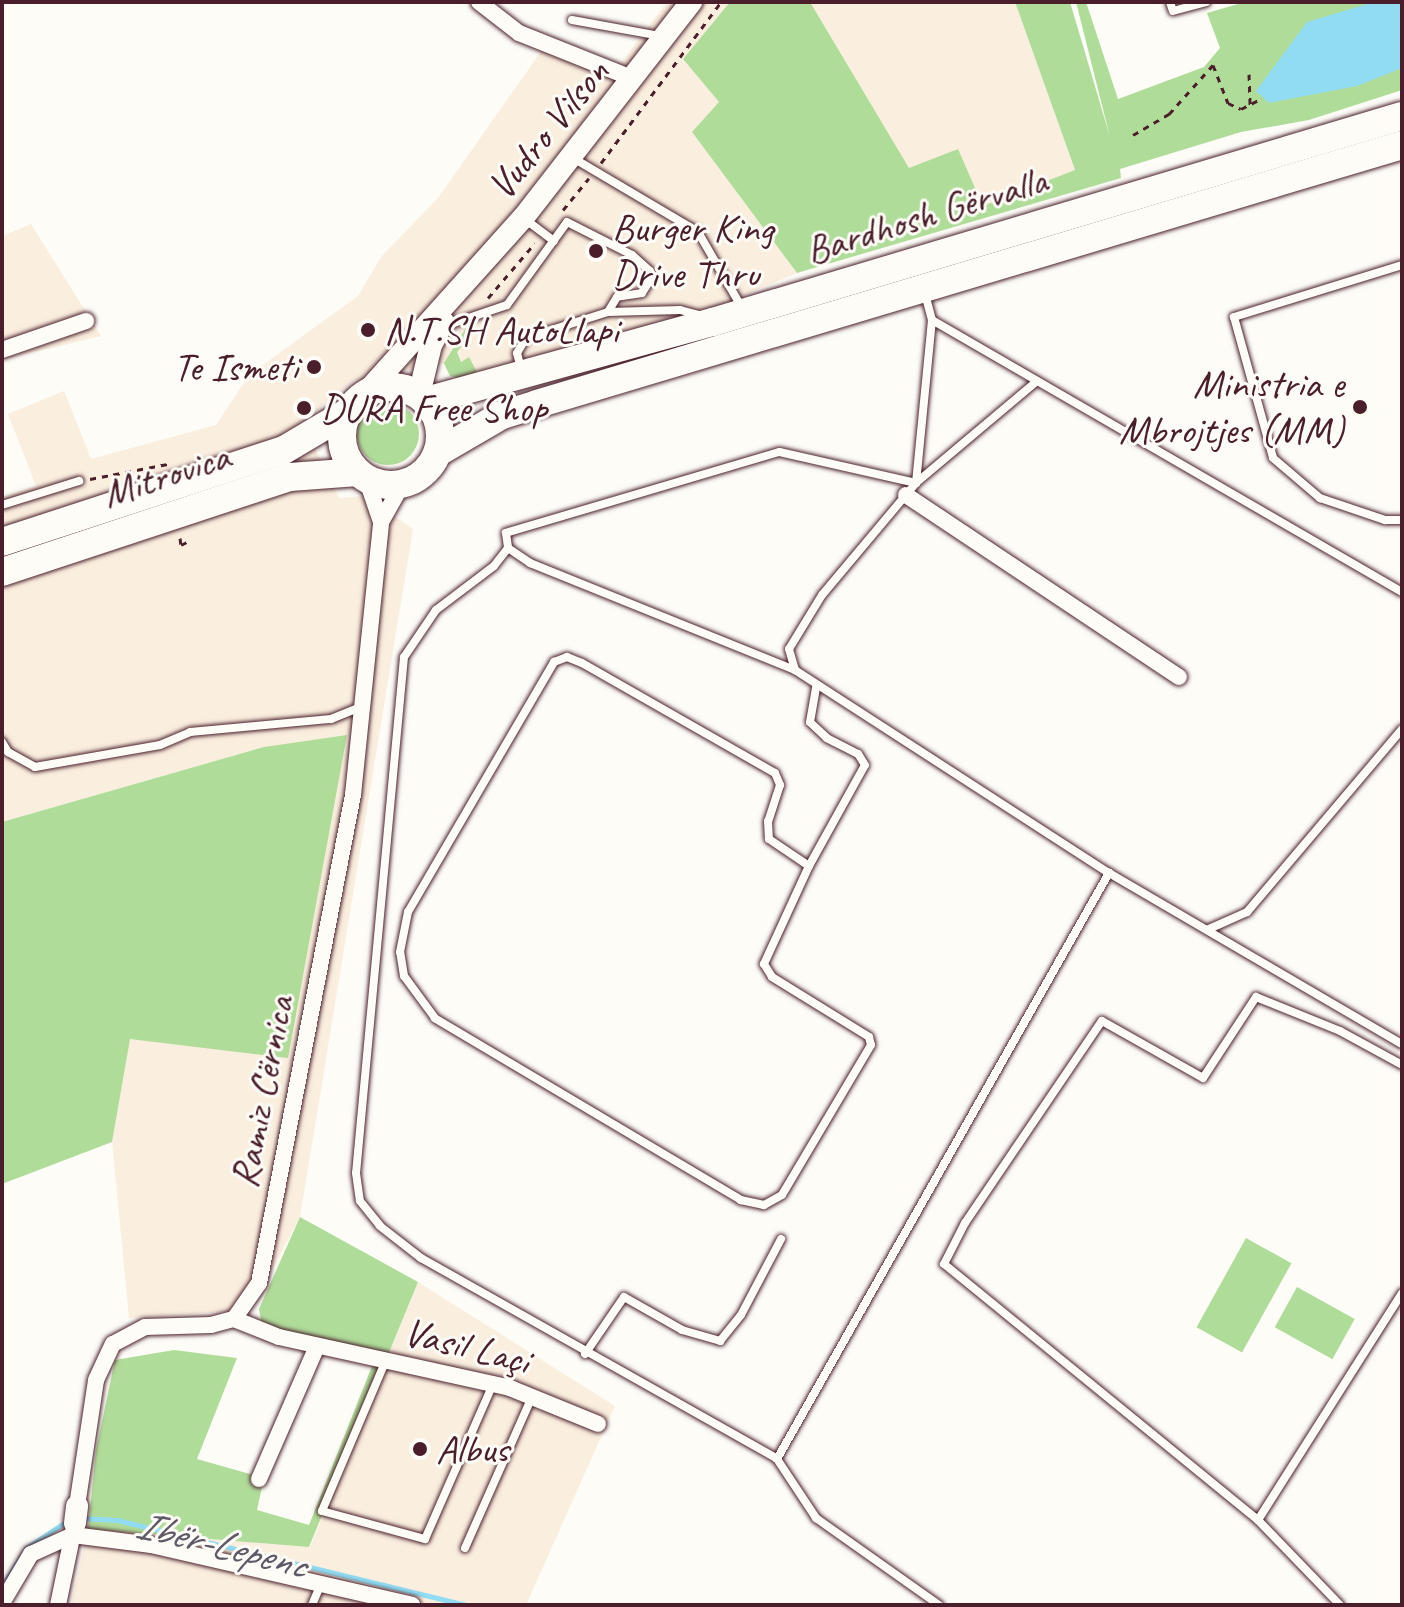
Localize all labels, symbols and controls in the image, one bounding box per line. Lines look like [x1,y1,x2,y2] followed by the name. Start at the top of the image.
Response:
[477,49,619,209] street label: Vudro Vilson
[800,156,1052,274] street label: Bardhosh Gërvalla
[612,204,773,298] place label: Burger King Drive Thru
[587,242,605,260] marker: Burger King Drive Thru
[384,306,618,354] place label: N.T.SH AutoLlapi
[359,321,377,339] marker: N.T.SH AutoLlapi
[173,343,298,391] place label: Te Ismeti
[305,358,323,376] marker: Te Ismeti
[1119,360,1344,454] place label: Ministria e Mbrojtjes (MM)
[320,384,548,432] place label: DURA Free Shop
[1351,398,1369,416] marker: Ministria e Mbrojtjes (MM)
[295,399,313,417] marker: DURA Free Shop
[96,432,236,518] street label: Mitrovica
[220,992,304,1192] street label: Ramiz Cërnica
[399,1307,535,1385] street label: Vasil Laçi
[436,1425,509,1473] place label: Albus
[411,1440,429,1458] marker: Albus
[131,1500,311,1590] water label: Ibër-Lepenc

